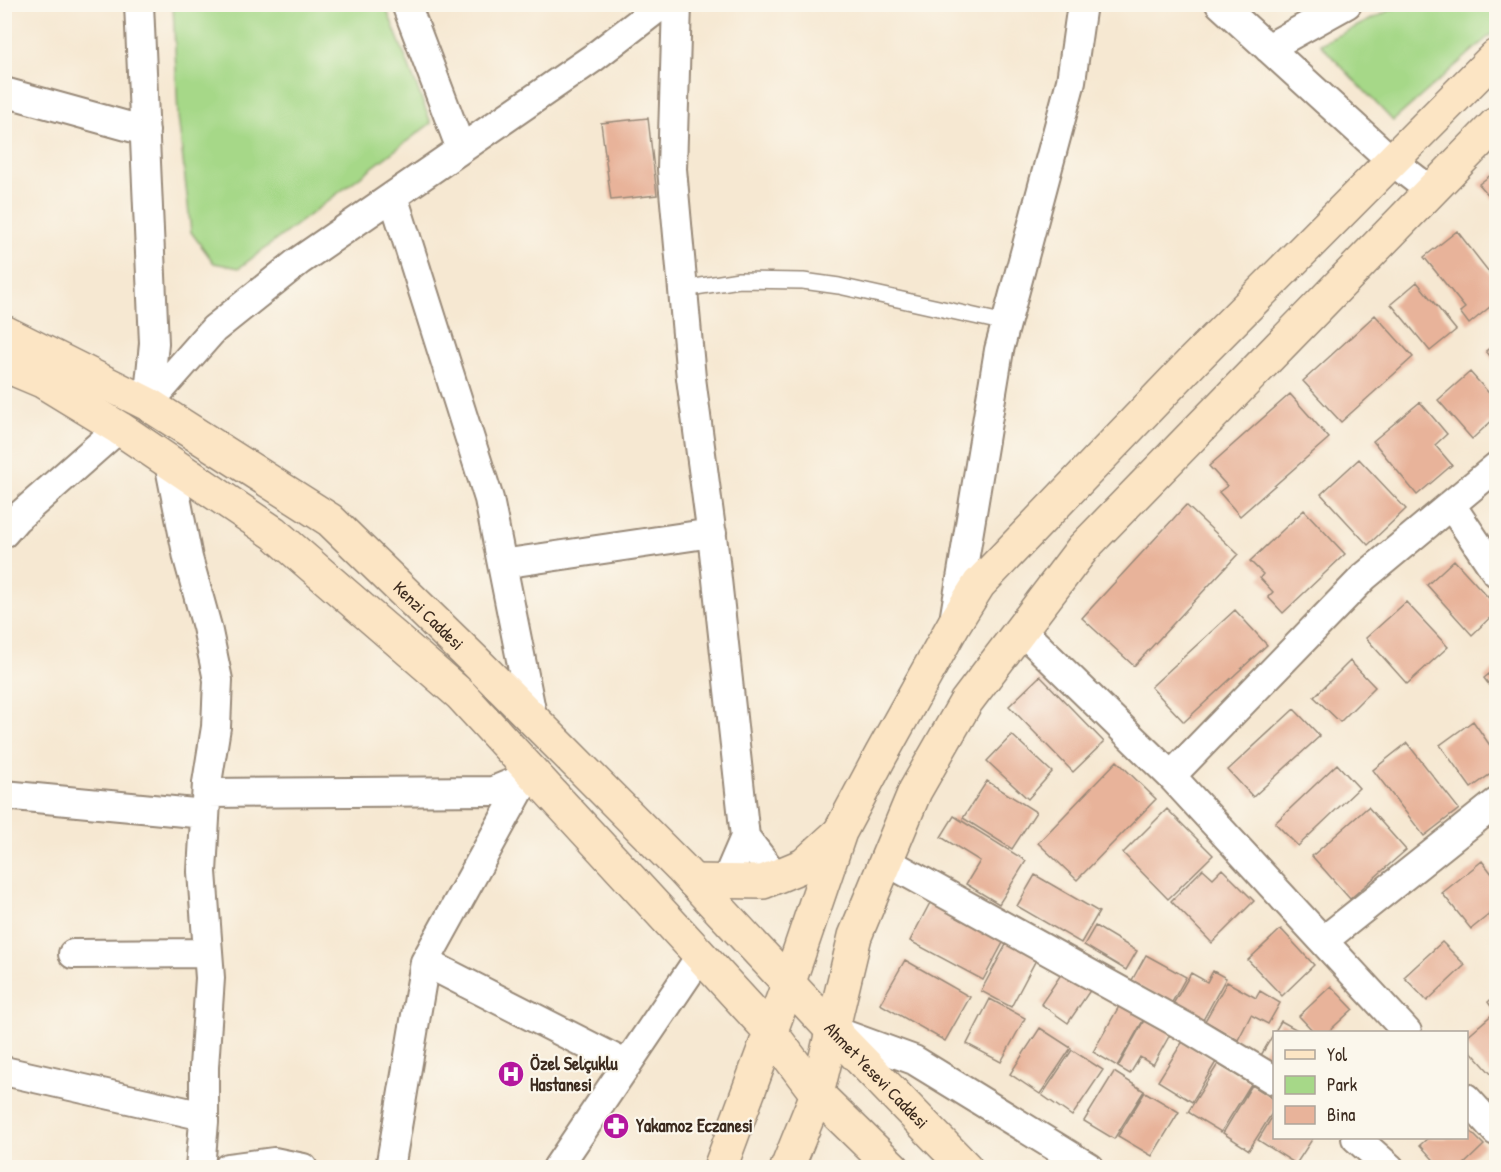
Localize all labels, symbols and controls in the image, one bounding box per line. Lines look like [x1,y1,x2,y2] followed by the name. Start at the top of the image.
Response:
[388,575,470,656] street label: Kenzi Caddesi
[819,1016,934,1134] street label: Ahmet Yesevi Caddesi
[1273,1031,1468,1139] legend
[1327,1042,1347,1067] text: Yol
[530,1051,618,1097] place label: Özel Selçuklu Hastanesi
[496,1059,526,1089] hospital icon: Özel Selçuklu Hastanesi
[1327,1072,1358,1097] text: Park
[1327,1102,1355,1127] text: Bina
[601,1111,631,1141] pharmacy icon: Yakamoz Eczanesi
[636,1113,753,1138] place label: Yakamoz Eczanesi

